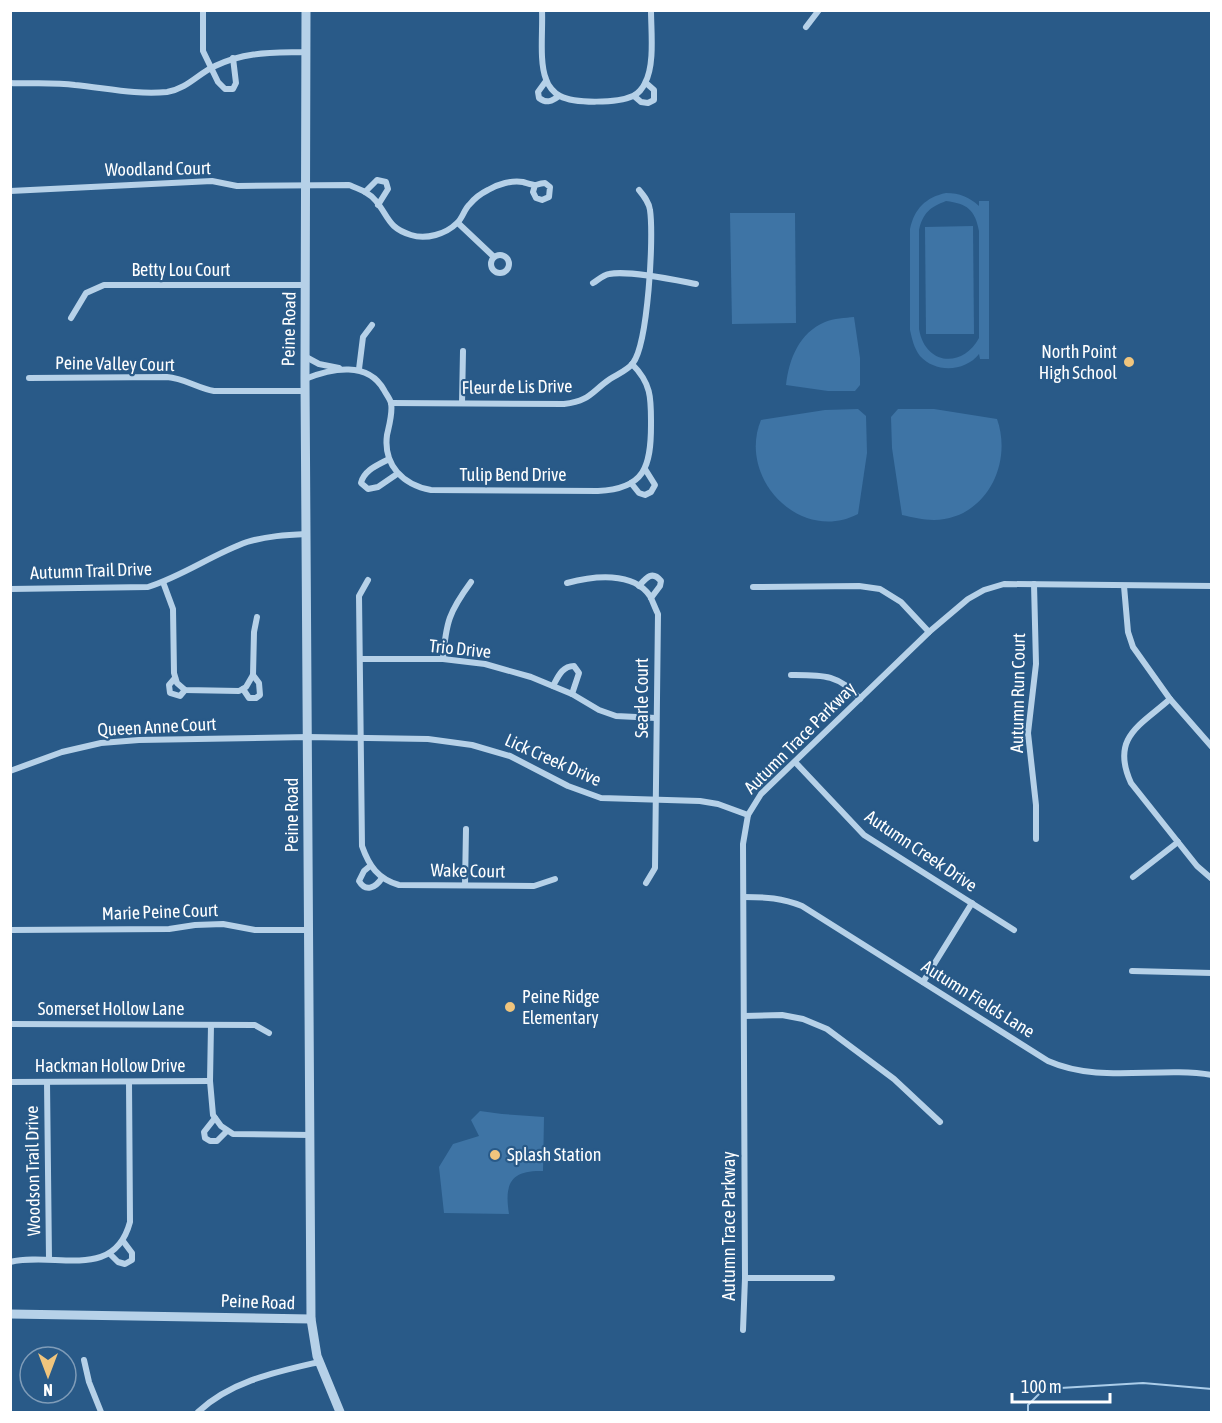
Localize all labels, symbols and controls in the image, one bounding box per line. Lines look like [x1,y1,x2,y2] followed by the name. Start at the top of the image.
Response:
[105,157,211,180] street label: Woodland Court
[131,259,231,280] street label: Betty Lou Court
[277,291,300,367] street label: Peine Road
[1039,341,1117,383] place label: North Point High School
[55,352,175,375] street label: Peine Valley Court
[1122,355,1136,369] marker: North Point High School
[462,375,572,398] street label: Fleur de Lis Drive
[460,464,566,485] street label: Tulip Bend Drive
[30,558,152,583] street label: Autumn Trail Drive
[1006,633,1029,753] street label: Autumn Run Court
[428,635,492,662] street label: Trio Drive
[631,658,652,738] street label: Searle Court
[739,677,860,798] street label: Autumn Trace Parkway
[97,713,217,740] street label: Queen Anne Court
[502,729,605,790] street label: Lick Creek Drive
[281,778,302,852] street label: Peine Road
[861,805,981,896] street label: Autumn Creek Drive
[431,859,506,882] street label: Wake Court
[101,899,219,924] street label: Marie Peine Court
[918,955,1039,1042] street label: Autumn Fields Lane
[522,986,600,1028] place label: Peine Ridge Elementary
[38,998,184,1019] street label: Somerset Hollow Lane
[503,1000,517,1014] marker: Peine Ridge Elementary
[35,1055,185,1076] street label: Hackman Hollow Drive
[21,1106,44,1236] street label: Woodson Trail Drive
[507,1144,601,1165] place label: Splash Station
[488,1148,502,1162] marker: Splash Station
[718,1151,739,1301] street label: Autumn Trace Parkway
[220,1290,296,1313] street label: Peine Road
[18,1345,78,1405] north arrow
[1012,1366,1110,1404] scale bar
[1021,1376,1062,1397] text: 100 m
[43,1381,53,1399] text: N

